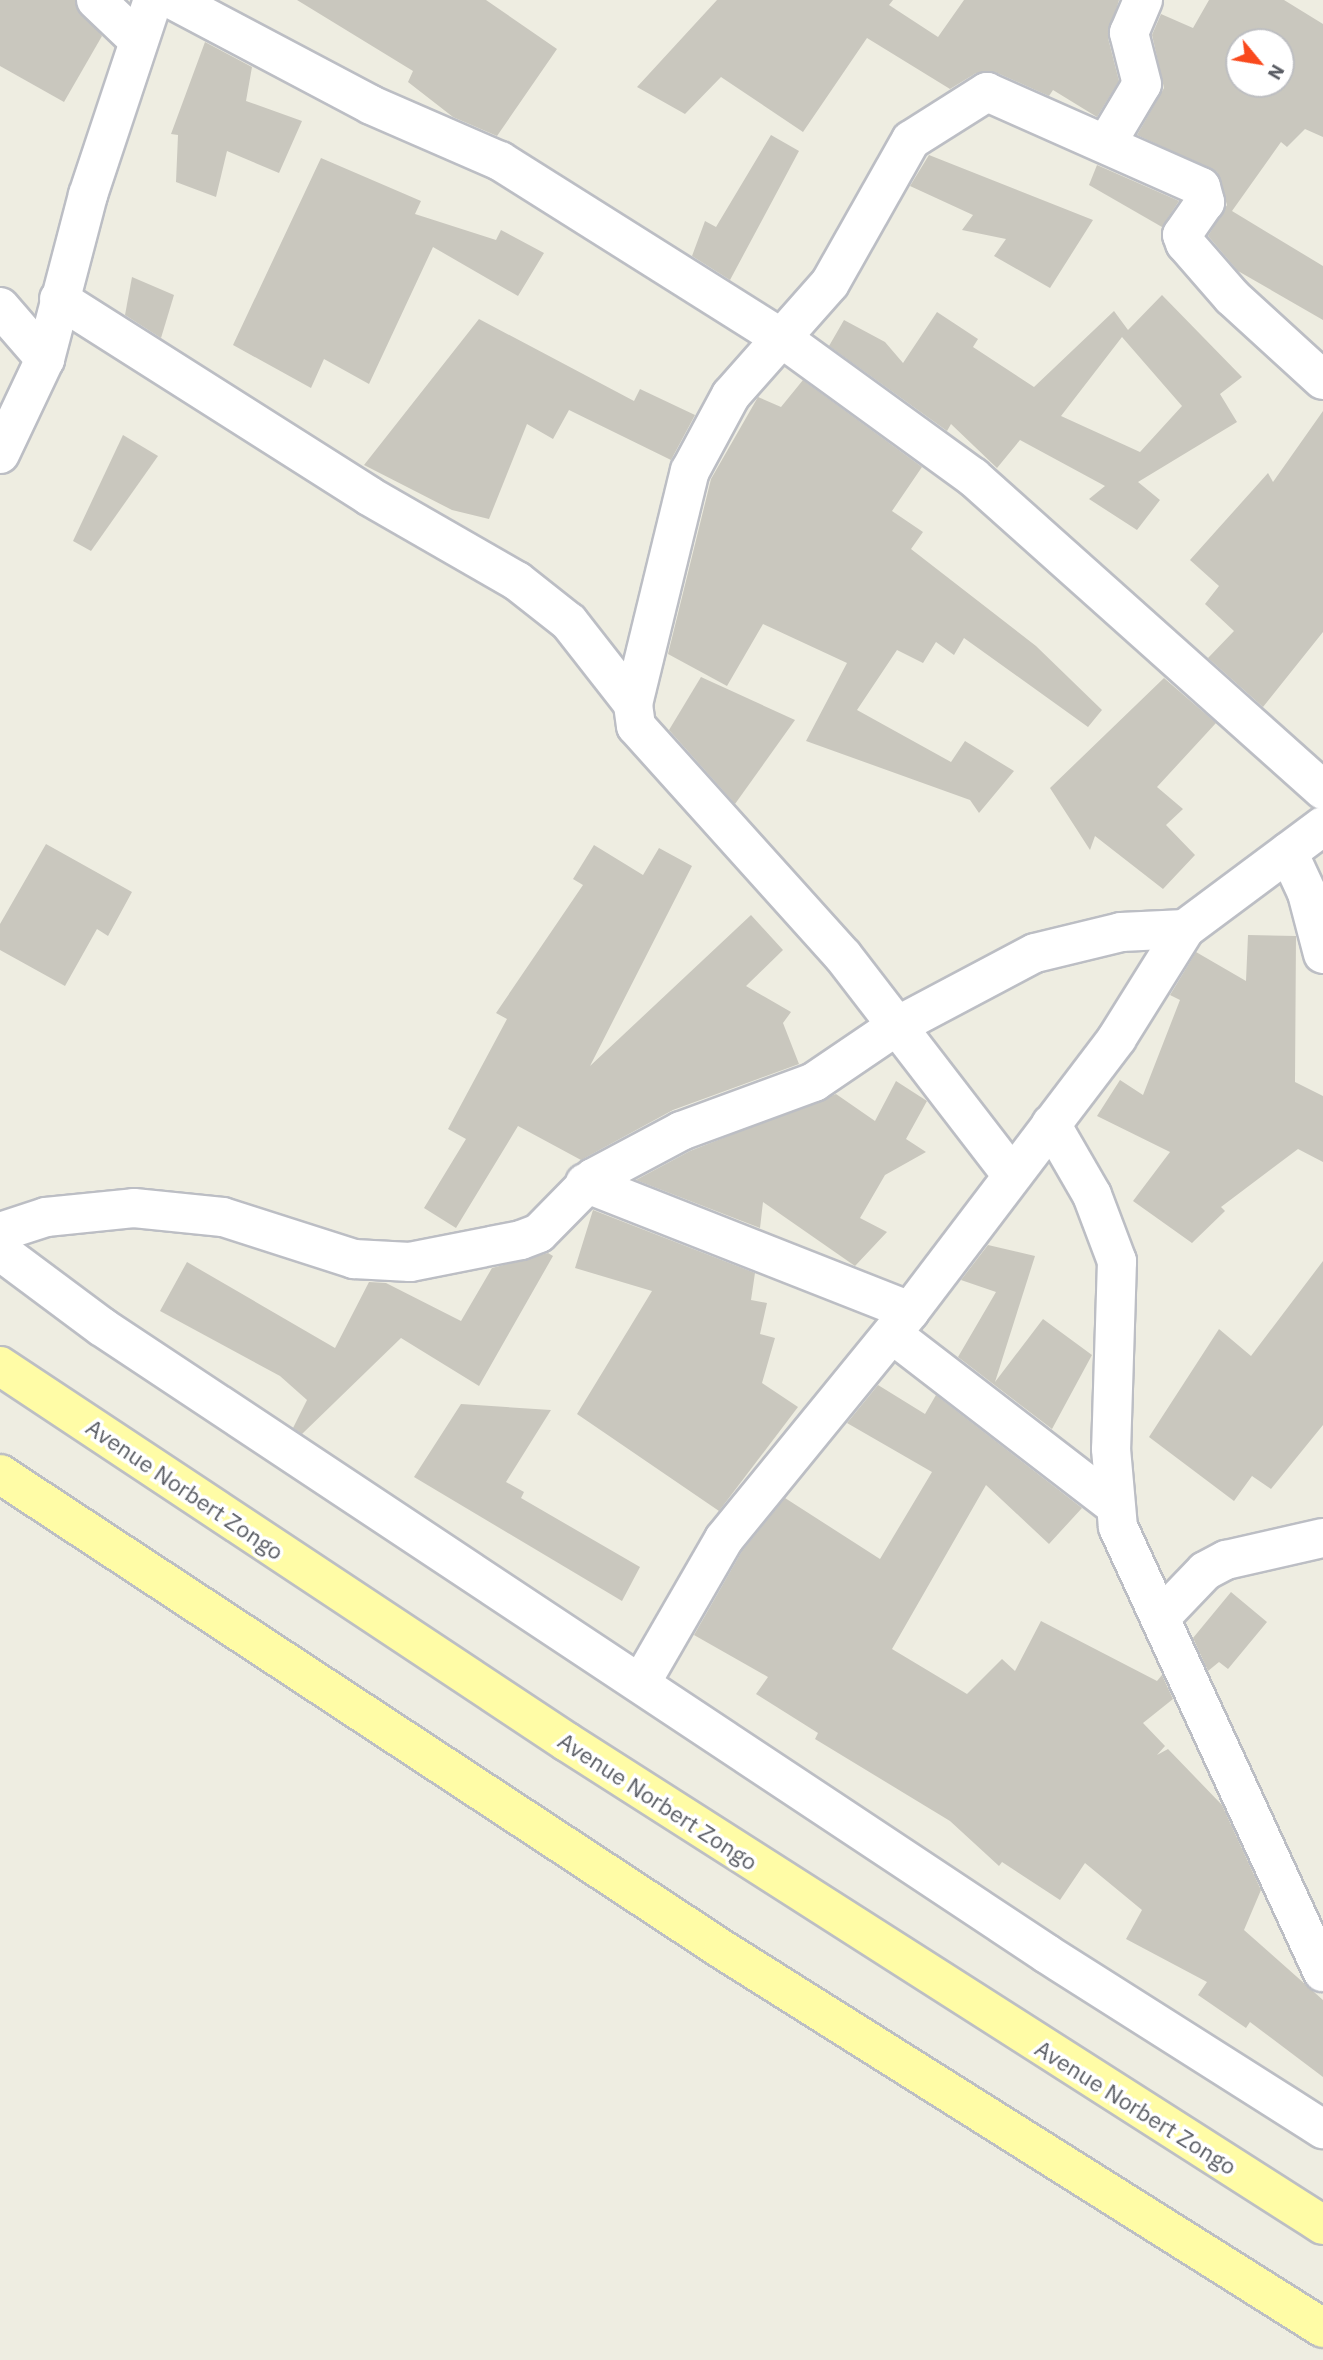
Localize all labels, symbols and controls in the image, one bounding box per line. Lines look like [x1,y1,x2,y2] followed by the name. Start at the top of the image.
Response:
[1225,28,1295,98] north arrow
[1263,61,1290,84] text: N
[81,1413,289,1565] street label: Avenue Norbert Zongo
[553,1726,763,1876] street label: Avenue Norbert Zongo
[1030,2034,1242,2180] street label: Avenue Norbert Zongo

